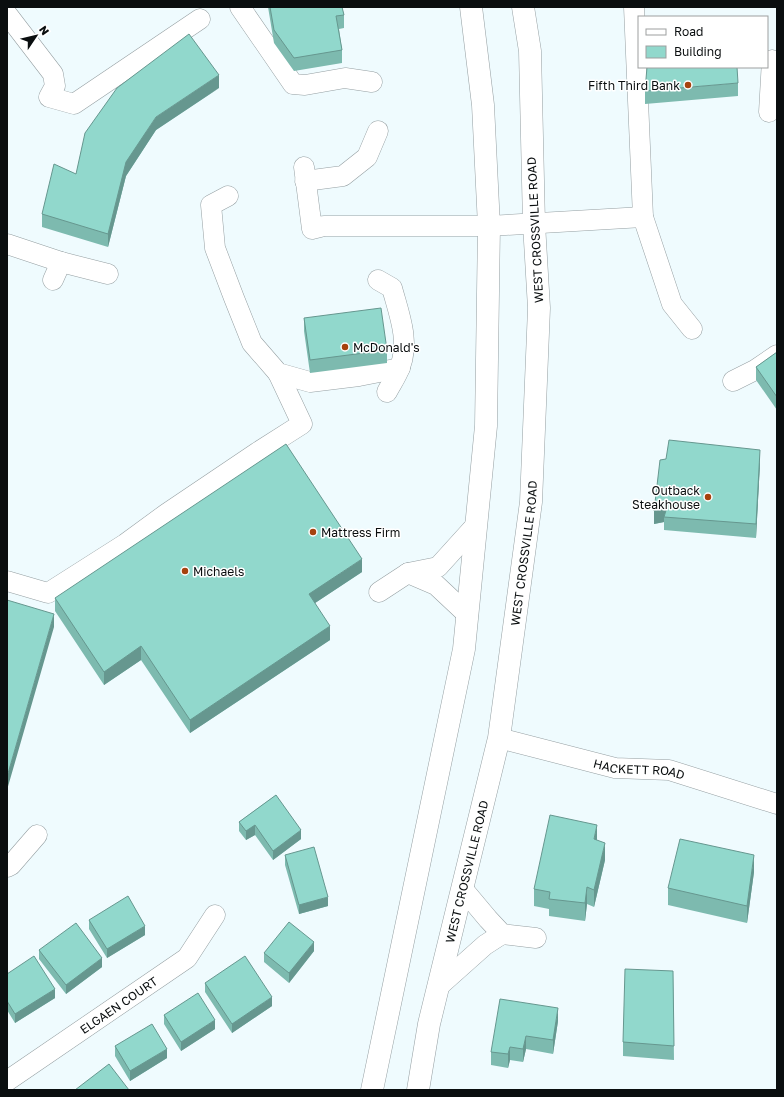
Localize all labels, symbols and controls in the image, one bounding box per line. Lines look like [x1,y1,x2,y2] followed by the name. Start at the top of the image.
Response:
[16,16,56,56] north arrow
[638,16,768,68] legend
[37,23,52,37] text: N
[674,24,703,39] text: Road
[674,44,722,59] text: Building
[588,78,680,93] place label: Fifth Third Bank
[683,80,693,90] marker: Fifth Third Bank
[524,157,546,303] street label: WEST CROSSVILLE ROAD
[353,340,420,355] place label: McDonald's
[340,342,350,352] marker: McDonald's
[507,480,539,627] street label: WEST CROSSVILLE ROAD
[632,483,700,512] place label: Outback Steakhouse
[703,492,713,502] marker: Outback Steakhouse
[321,525,400,540] place label: Mattress Firm
[308,527,318,537] marker: Mattress Firm
[193,564,244,579] place label: Michaels
[180,566,190,576] marker: Michaels
[592,755,687,782] street label: HACKETT ROAD
[442,799,491,944] street label: WEST CROSSVILLE ROAD
[77,973,161,1037] street label: ELGAEN COURT

